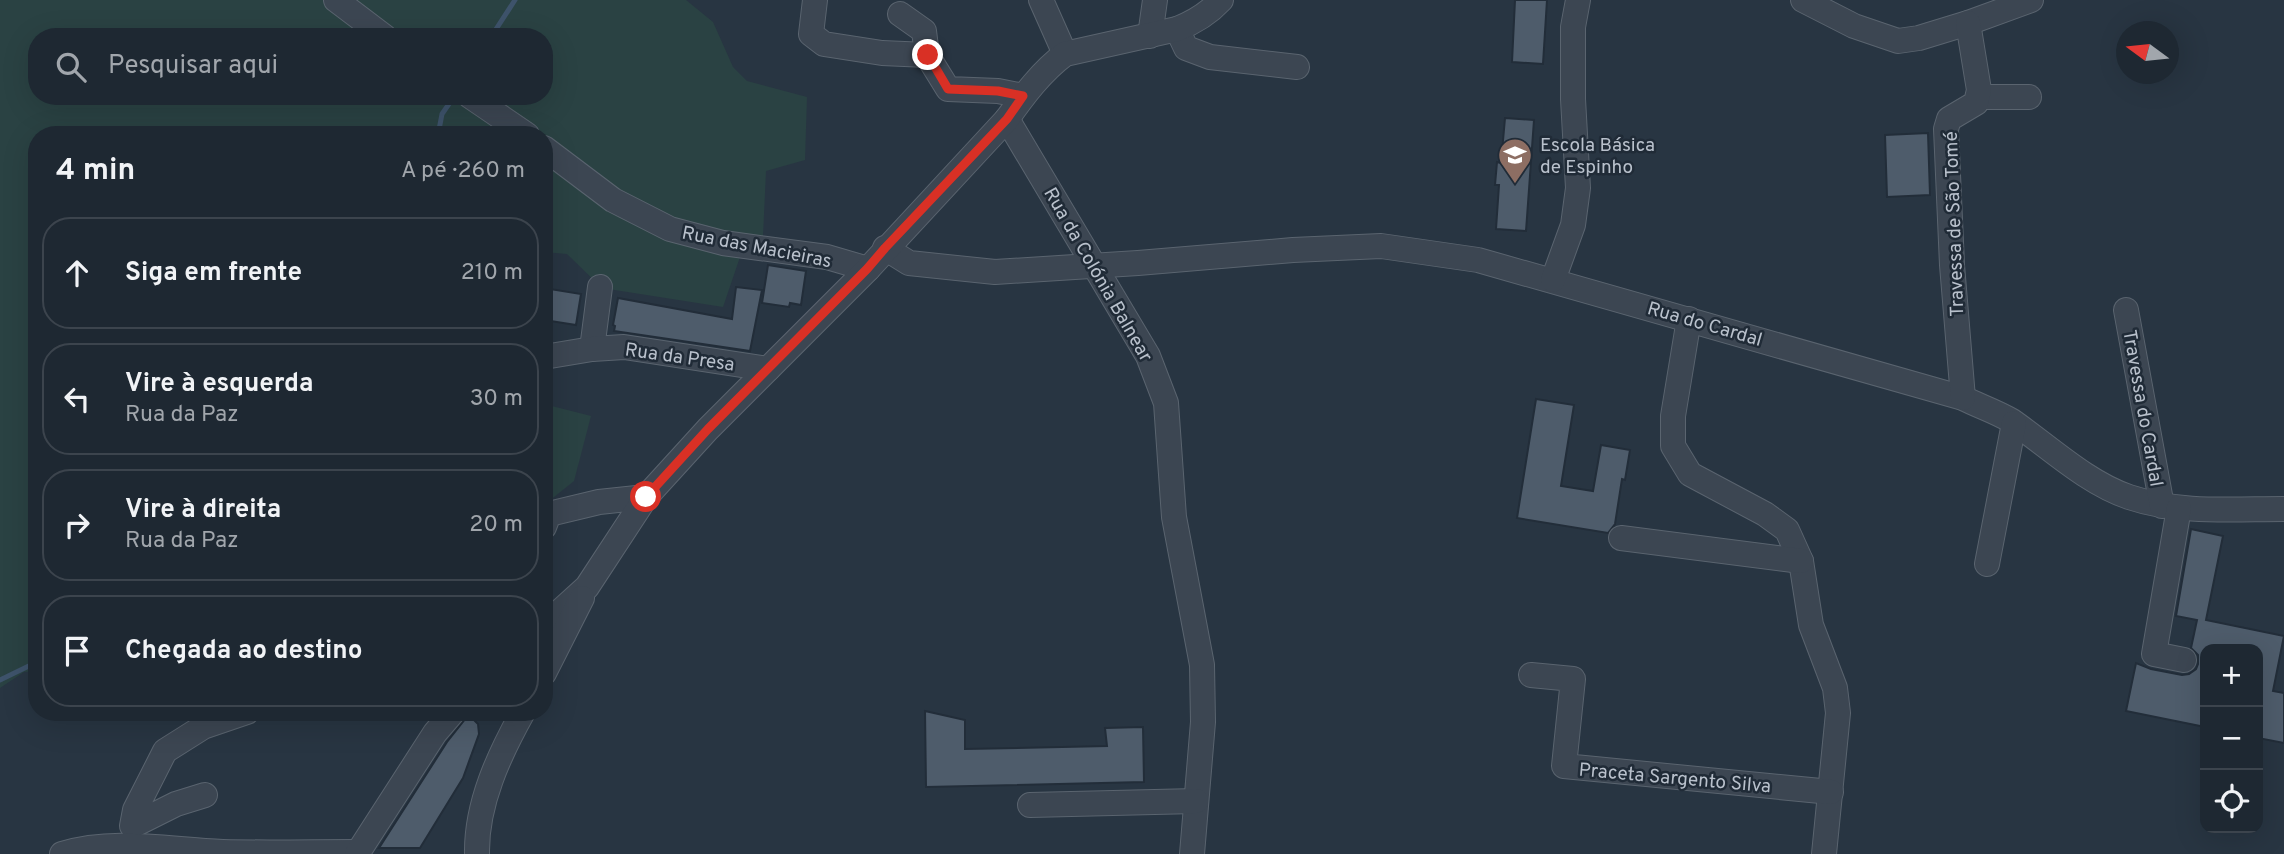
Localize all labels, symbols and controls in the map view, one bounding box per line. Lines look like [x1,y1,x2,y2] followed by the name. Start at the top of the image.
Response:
[2116,21,2179,84] north arrow
[28,28,553,105] search box
[912,39,943,70] route end
[52,48,90,86] icon: search
[108,50,278,83] text: Pesquisar aqui
[1940,131,1970,317] street label: Travessa de São Tomé
[1540,134,1655,180] place label: Escola Básica de Espinho
[1496,136,1534,185] school or university icon: Escola Básica de Espinho
[56,153,135,190] text: 4 min
[401,157,525,186] text: A pé · 260 m
[1037,183,1157,367] street label: Rua da Colónia Balnear
[680,222,833,274] street label: Rua das Macieiras
[58,254,96,292] icon: ahead
[125,257,302,290] text: Siga em frente
[461,259,523,288] text: 210 m
[1644,297,1765,353] street label: Rua do Cardal
[2116,328,2168,489] street label: Travessa do Cardal
[623,338,736,378] street label: Rua da Presa
[125,368,313,401] text: Vire à esquerda
[58,380,96,418] icon: left
[470,385,523,414] text: 30 m
[125,401,239,430] text: Rua da Paz
[630,481,661,512] route start
[125,494,281,527] text: Vire à direita
[58,506,96,544] icon: right
[469,511,523,540] text: 20 m
[125,527,239,556] text: Rua da Paz
[58,632,96,670] icon: arrive
[125,635,362,668] text: Chegada ao destino
[2200,644,2263,833] map controls
[2200,644,2263,707] button: +
[2200,707,2263,770] button: −
[1578,759,1772,799] street label: Praceta Sargento Silva
[2200,770,2263,833] button: locate

